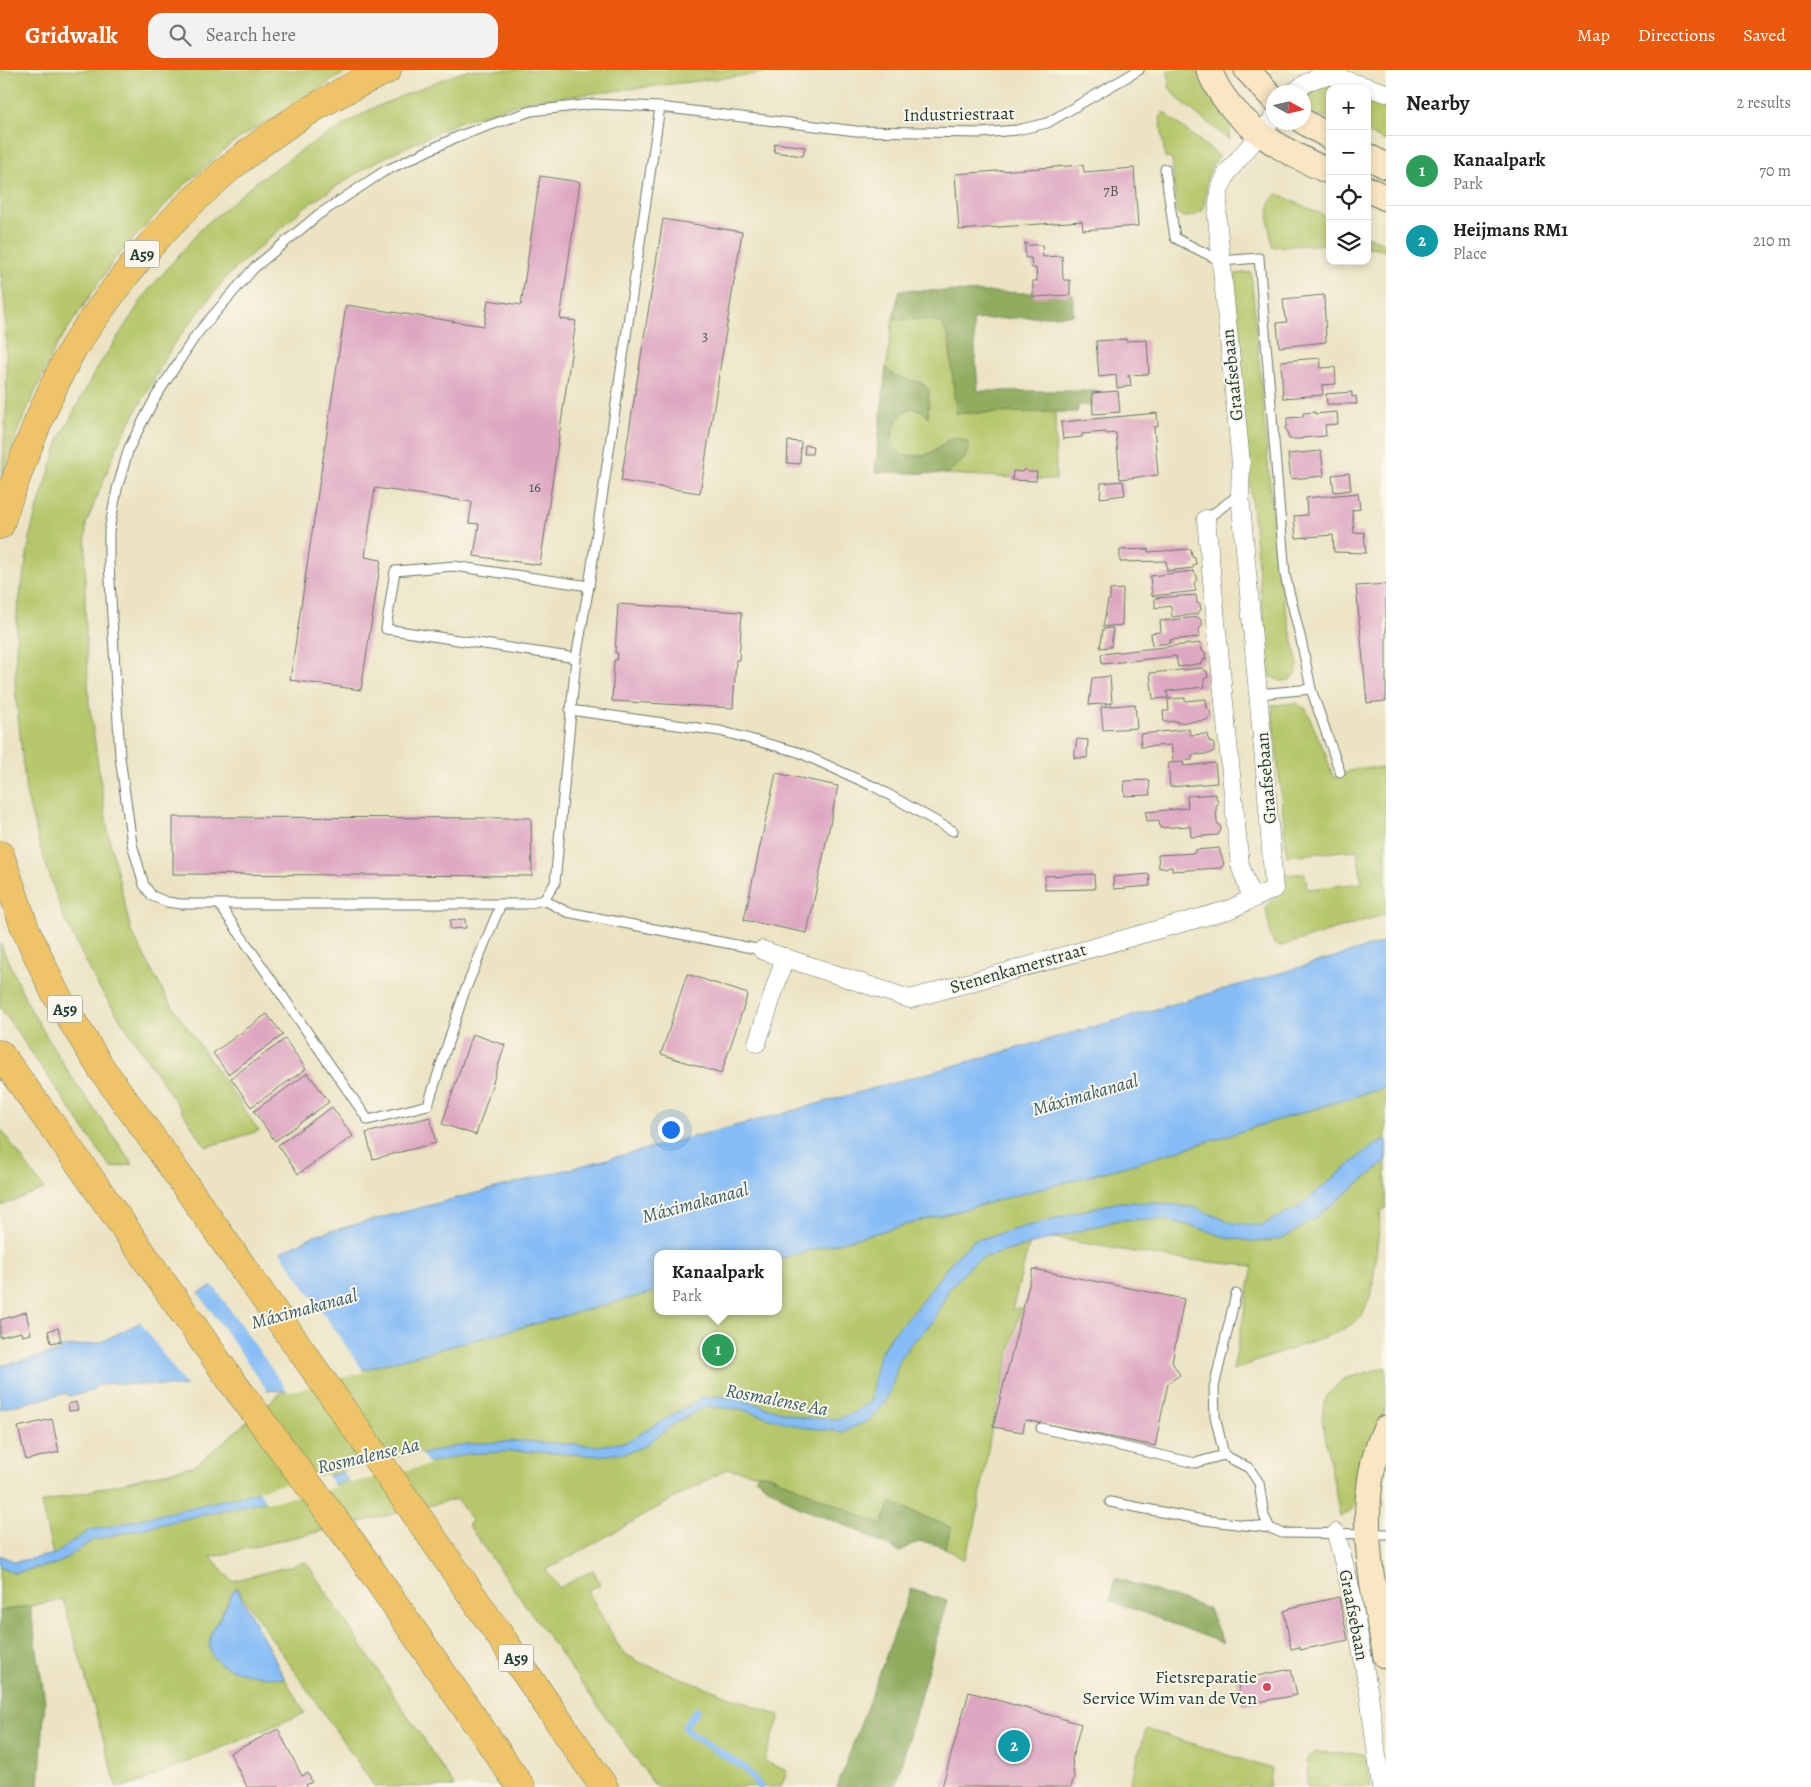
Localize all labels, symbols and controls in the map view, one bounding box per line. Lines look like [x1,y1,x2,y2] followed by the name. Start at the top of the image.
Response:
[148,13,498,58] search box
[25,19,118,51] text: Gridwalk
[166,21,194,49] icon: search
[206,22,296,48] text: Search here
[1577,23,1610,47] text: Map
[1638,23,1715,47] text: Directions
[1743,23,1786,47] text: Saved
[1266,85,1311,130] north arrow
[1326,85,1371,265] map controls
[1326,85,1371,130] button: +
[1406,89,1469,117] text: Nearby
[1736,92,1791,114] text: 2 results
[903,101,1015,127] street label: Industriestraat
[1326,130,1371,175] button: −
[1453,147,1545,173] text: Kanaalpark
[1419,160,1425,182] text: 1
[1759,160,1791,182] text: 70 m
[1453,173,1483,195] text: Park
[1326,175,1371,220] button: locate
[1103,181,1119,201] house number: 7B
[1453,217,1568,243] text: Heijmans RM1
[1326,220,1371,265] button: layers
[1418,230,1426,252] text: 2
[1753,230,1791,252] text: 210 m
[124,240,160,268] road number: A59
[1453,243,1487,265] text: Place
[702,326,708,346] house number: 3
[1215,328,1249,422] street label: Graafsebaan
[529,477,541,497] house number: 16
[1250,731,1282,825] street label: Graafsebaan
[947,937,1089,999] street label: Stenenkamerstraat
[48,996,82,1022] road number: A59
[1029,1067,1142,1122] water label: Máximakanaal
[658,1117,684,1143] your location
[639,1176,752,1230] water label: Máximakanaal
[654,1250,782,1315] popup
[672,1259,764,1285] text: Kanaalpark
[248,1282,361,1336] water label: Máximakanaal
[672,1285,702,1307] text: Park
[702,1331,734,1369] pin: 1
[723,1377,831,1423] water label: Rosmalense Aa
[315,1432,422,1480] water label: Rosmalense Aa
[1333,1567,1375,1663] street label: Graafsebaan
[498,1645,534,1672] road number: A59
[1082,1665,1257,1710] place label: Fietsreparatie Service Wim van de Ven
[1261,1681,1273,1693] marker: Fietsreparatie Service Wim van de Ven
[998,1727,1030,1765] pin: 2

